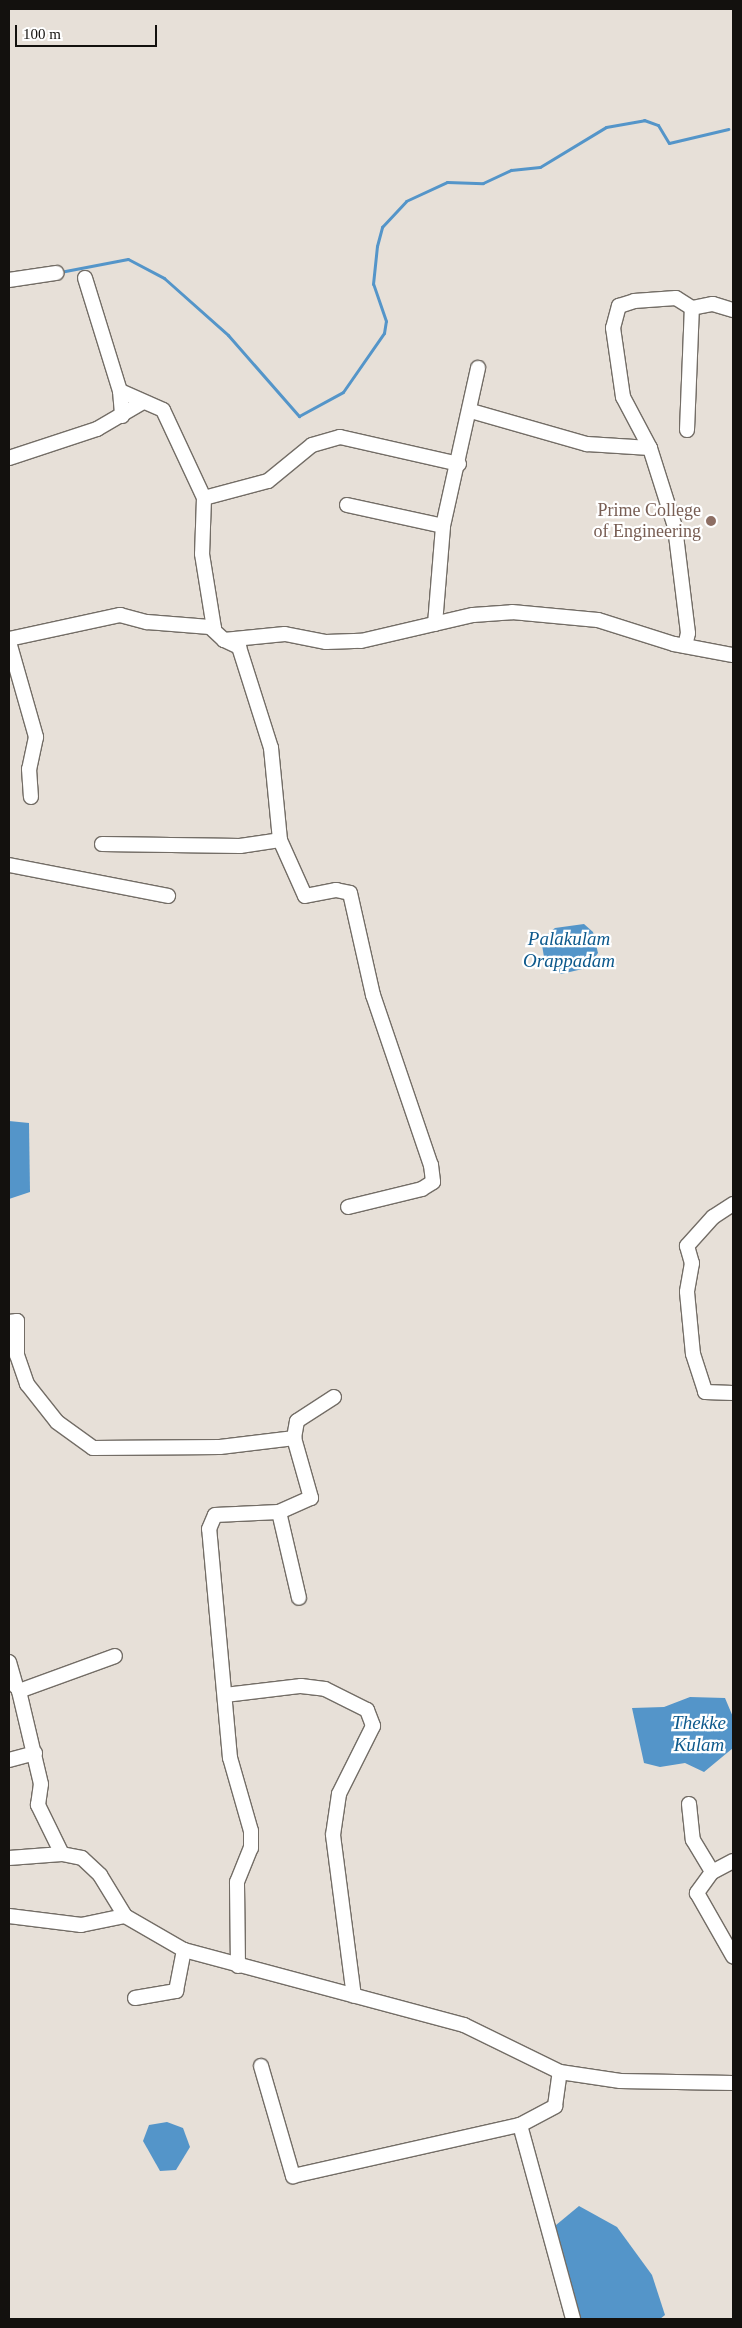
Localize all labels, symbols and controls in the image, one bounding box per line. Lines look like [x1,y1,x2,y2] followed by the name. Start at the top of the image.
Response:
[18,15,160,47] scale bar
[23,26,61,42] text: 100 m
[594,500,701,542] place label: Prime College of Engineering
[705,515,717,527] marker: Prime College of Engineering
[523,928,615,972] water label: Palakulam Orappadam
[672,1712,726,1756] water label: Thekke Kulam

